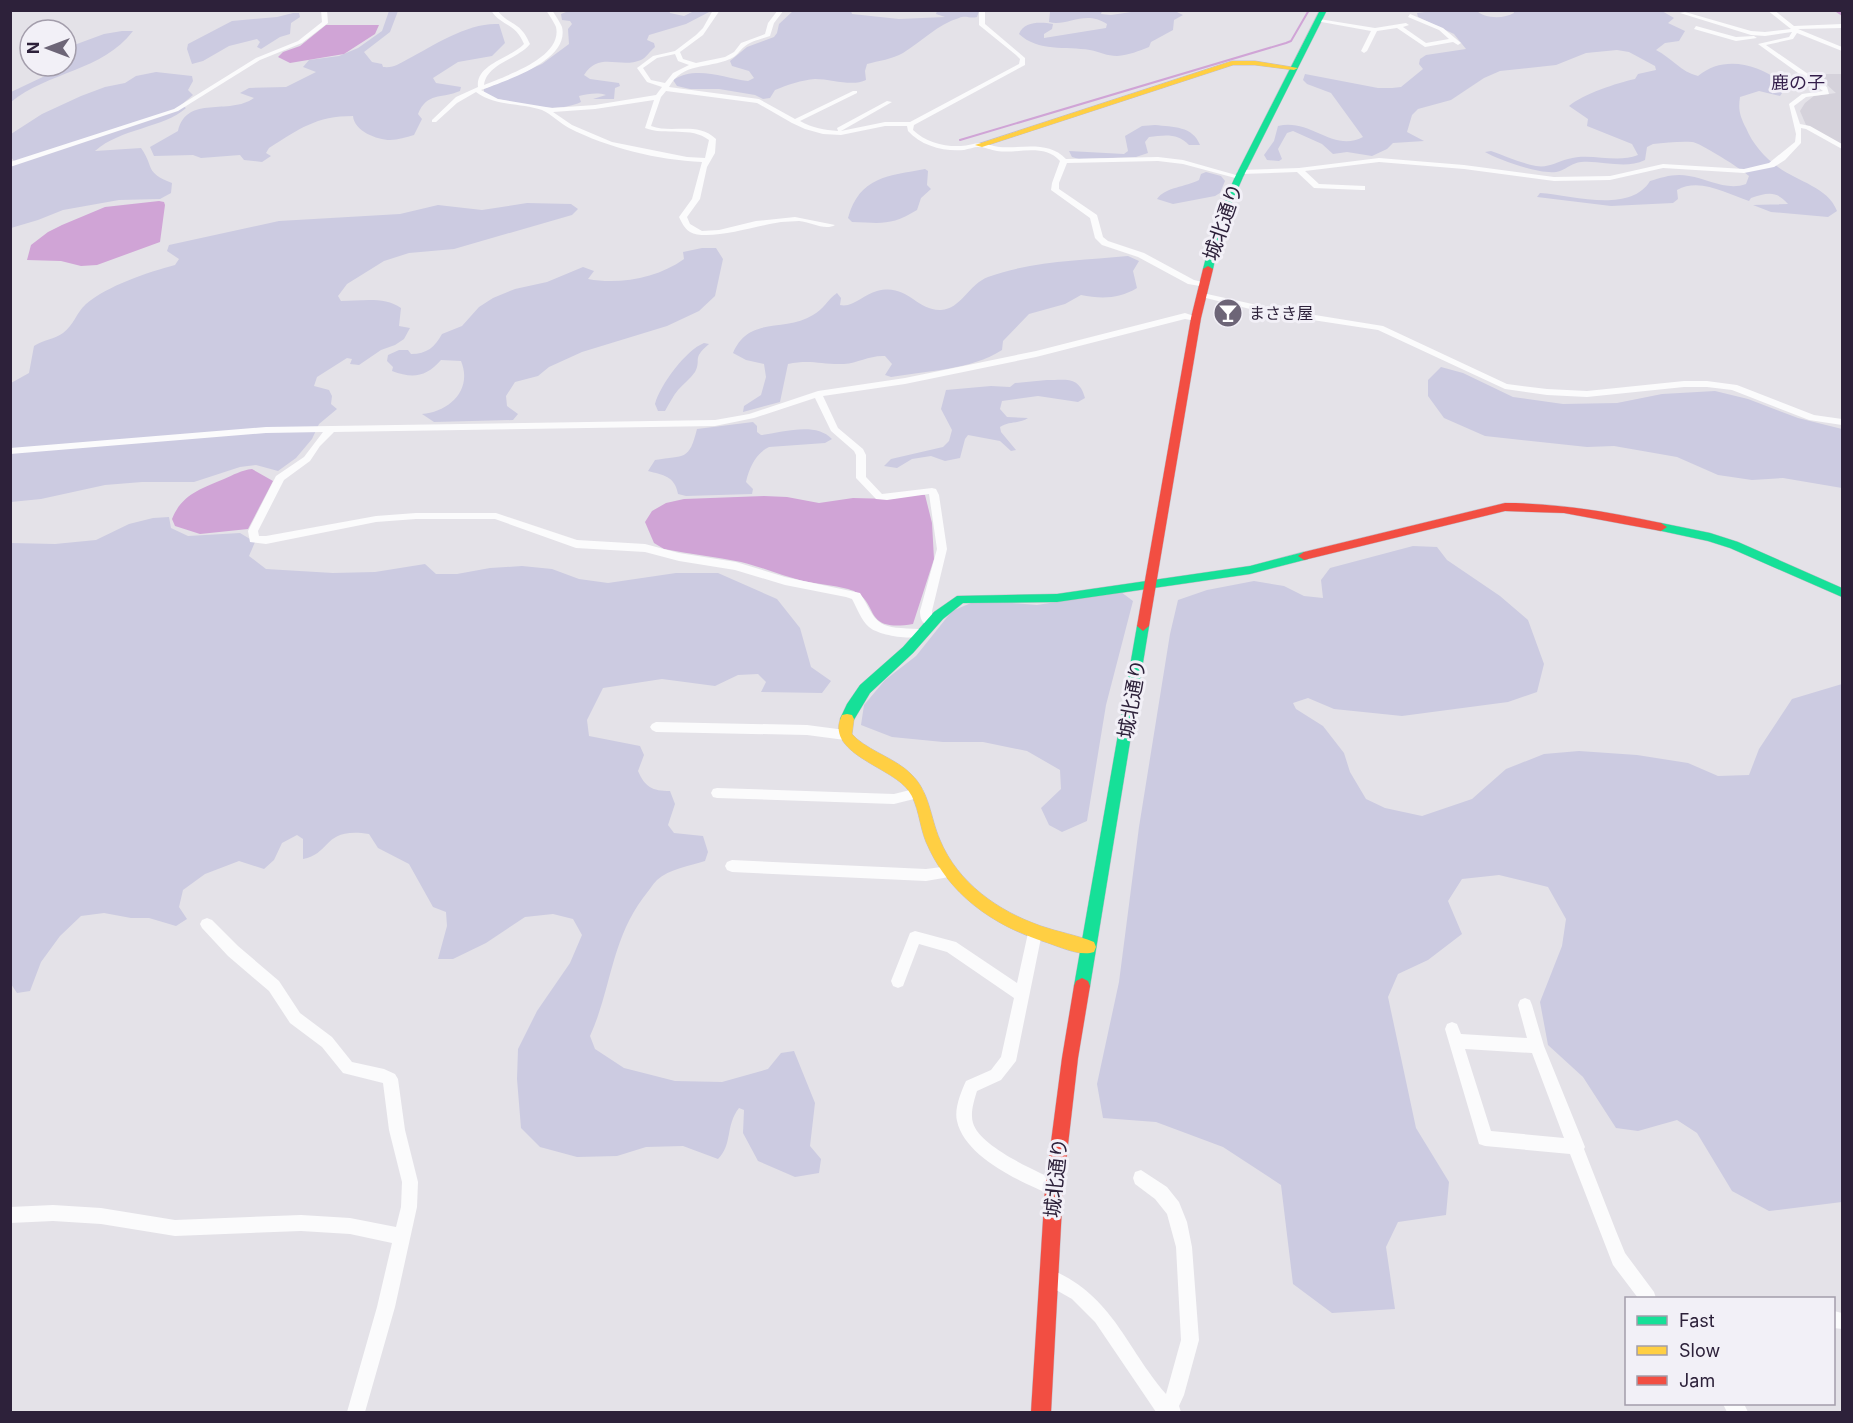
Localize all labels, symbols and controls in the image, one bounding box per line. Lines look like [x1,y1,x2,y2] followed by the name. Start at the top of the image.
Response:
[18,18,78,78] north arrow
[23,42,43,54] text: N
[1771,72,1825,93] district label: 鹿の子
[1199,180,1247,264] street label: 城北通り
[1212,297,1244,329] bar icon: まさき屋
[1249,303,1313,323] place label: まさき屋
[1113,658,1151,740] street label: 城北通り
[1040,1137,1072,1219] street label: 城北通り
[1625,1297,1835,1405] legend
[1679,1310,1715,1331] text: Fast
[1679,1340,1720,1361] text: Slow
[1679,1370,1715,1391] text: Jam

